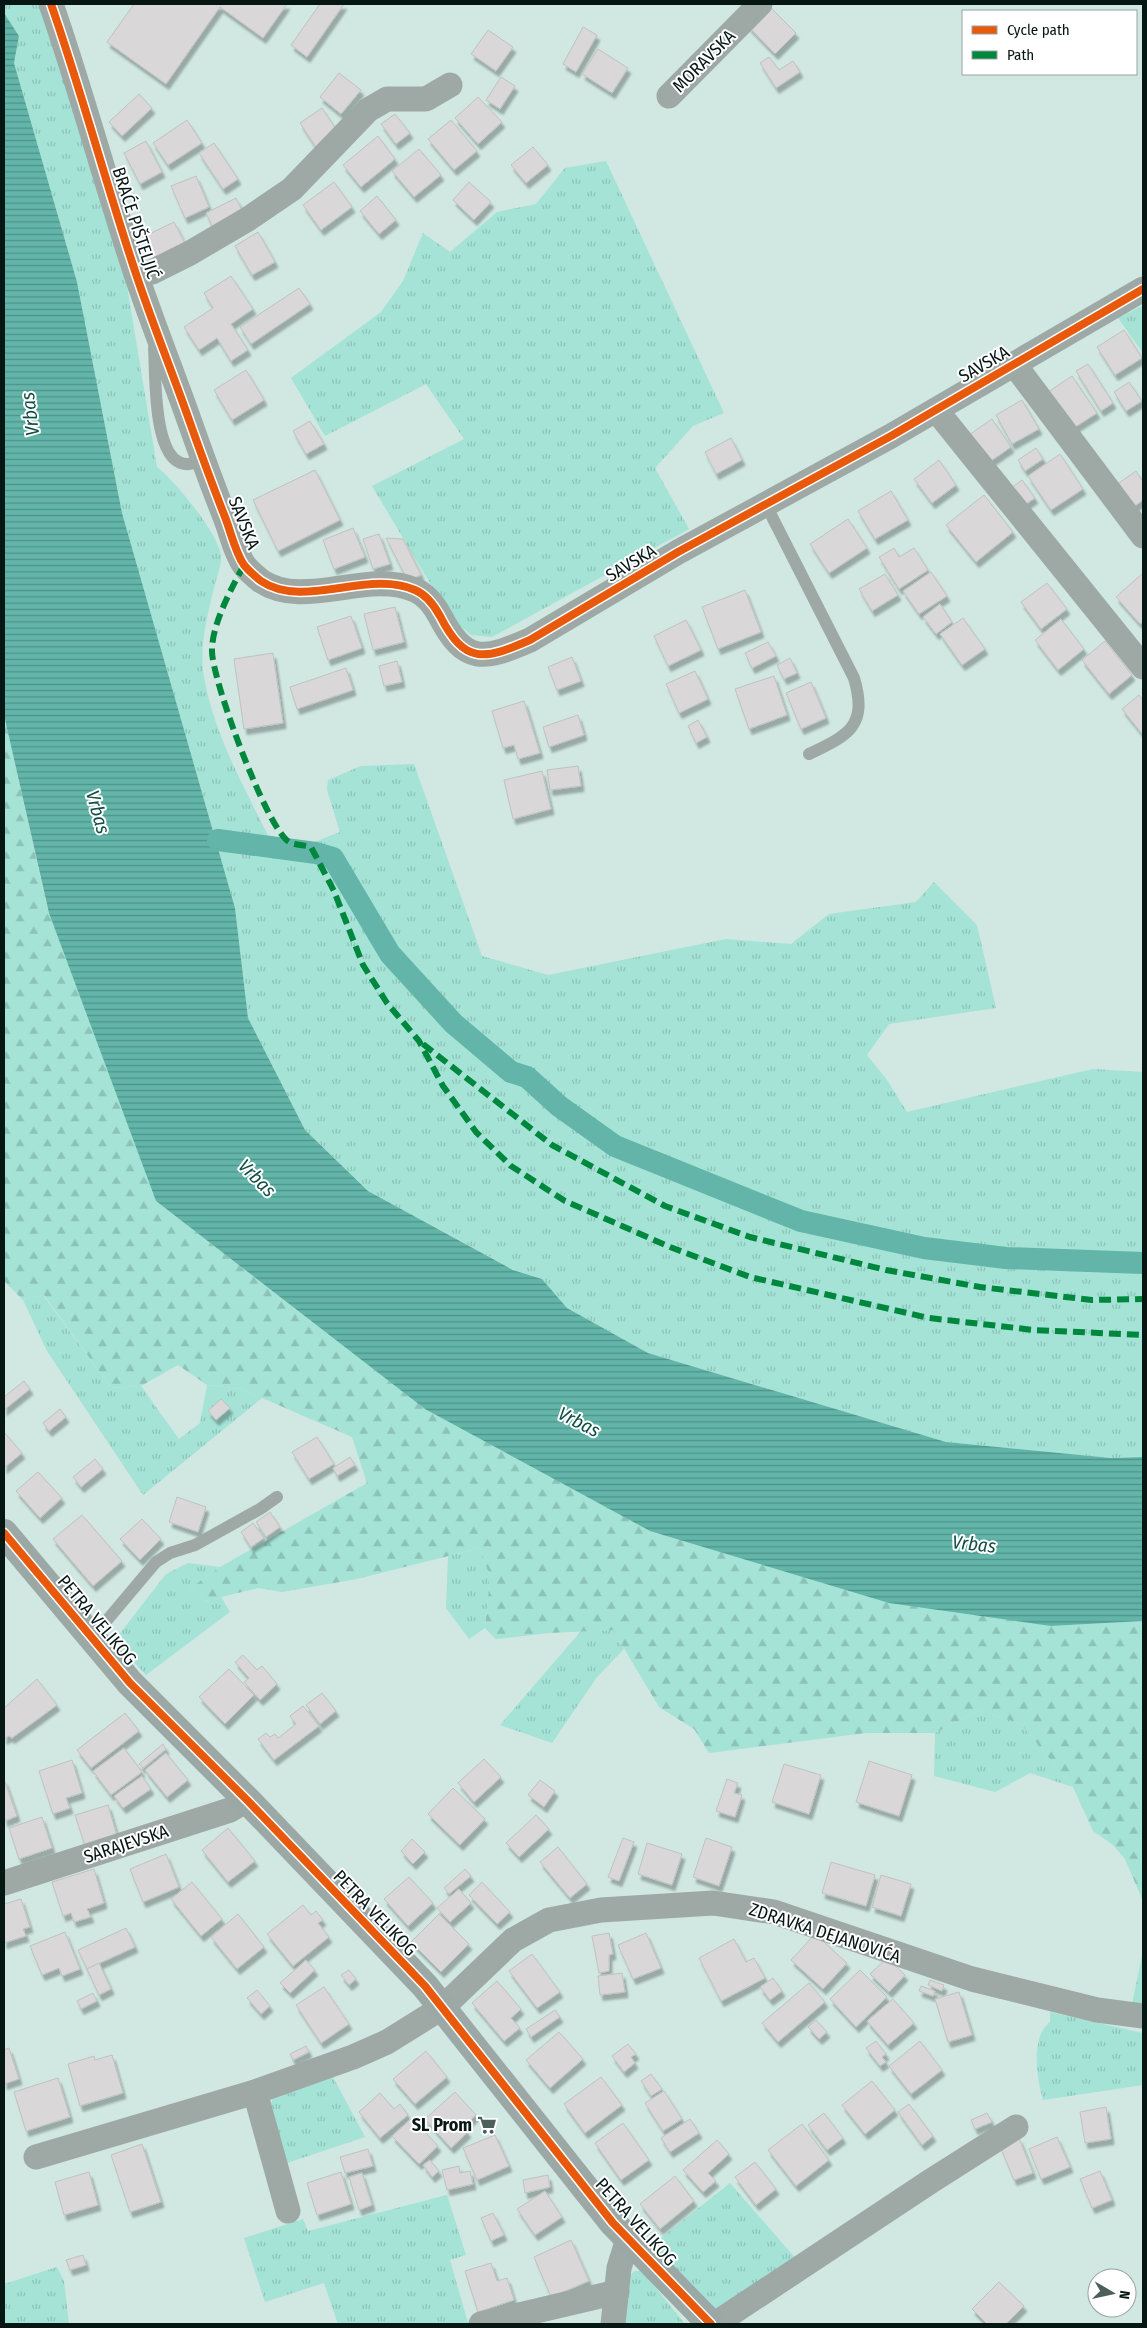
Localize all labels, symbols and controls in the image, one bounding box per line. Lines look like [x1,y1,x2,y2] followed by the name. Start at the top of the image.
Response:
[962,10,1137,75] legend
[1007,21,1070,39] text: Cycle path
[668,25,740,97] street label: MORAVSKA
[1007,46,1034,64] text: Path
[108,164,164,282] street label: BRAĆE PIŠTELJIĆ
[955,340,1014,387] street label: SAVSKA
[16,391,44,437] water label: Vrbas
[224,493,265,553] street label: SAVSKA
[602,539,661,587] street label: SAVSKA
[81,788,115,836] water label: Vrbas
[233,1154,281,1202] water label: Vrbas
[554,1402,604,1442] water label: Vrbas
[951,1530,997,1558] water label: Vrbas
[53,1570,141,1670] street label: PETRA VELIKOG
[81,1820,172,1868] street label: SARAJEVSKA
[329,1865,421,1961] street label: PETRA VELIKOG
[746,1898,904,1968] street label: ZDRAVKA DEJANOVIĆA
[412,2114,472,2136] place label: SL Prom
[476,2114,498,2136] supermarket icon: SL Prom
[591,2173,681,2271] street label: PETRA VELIKOG
[1087,2268,1137,2318] north arrow
[1115,2289,1133,2300] text: N

